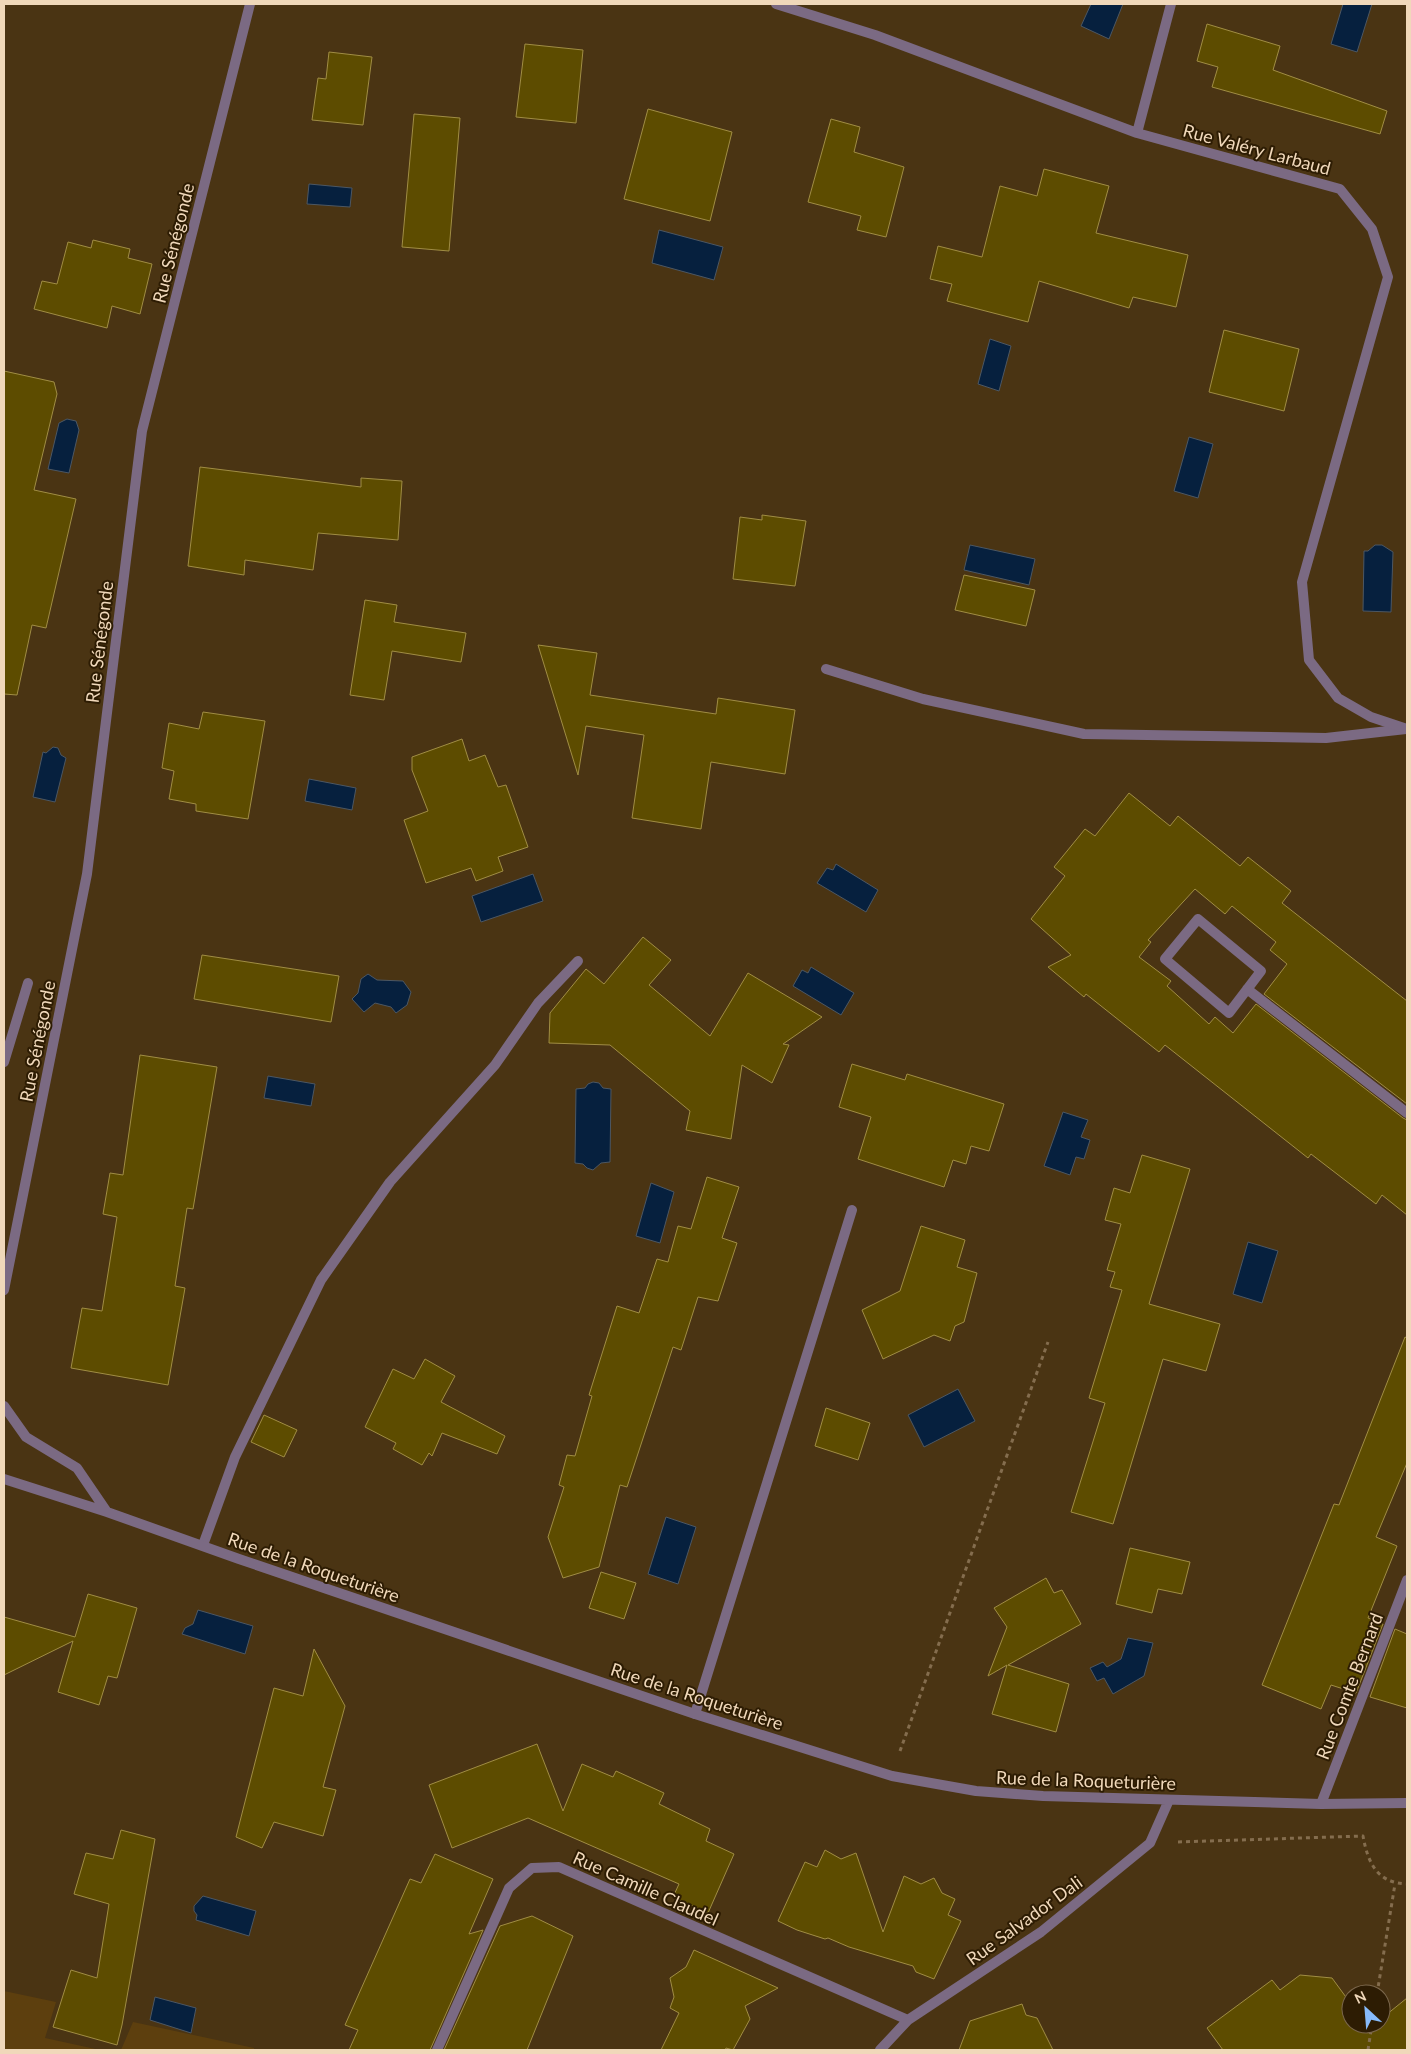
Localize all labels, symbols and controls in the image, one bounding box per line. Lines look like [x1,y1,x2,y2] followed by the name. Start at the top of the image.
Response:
[1181,119,1333,179] street label: Rue Valéry Larbaud
[147,181,199,305] street label: Rue Sénégonde
[81,580,117,704] street label: Rue Sénégonde
[14,979,60,1103] street label: Rue Sénégonde
[225,1527,403,1607] street label: Rue de la Roqueturière
[1311,1610,1387,1762] street label: Rue Comte Bernard
[608,1658,786,1734] street label: Rue de la Roqueturière
[996,1766,1176,1794] street label: Rue de la Roqueturière
[570,1846,722,1930] street label: Rue Camille Claudel
[962,1871,1086,1969] street label: Rue Salvador Dali
[1341,1984,1391,2034] north arrow
[1352,1987,1369,2007] text: N

